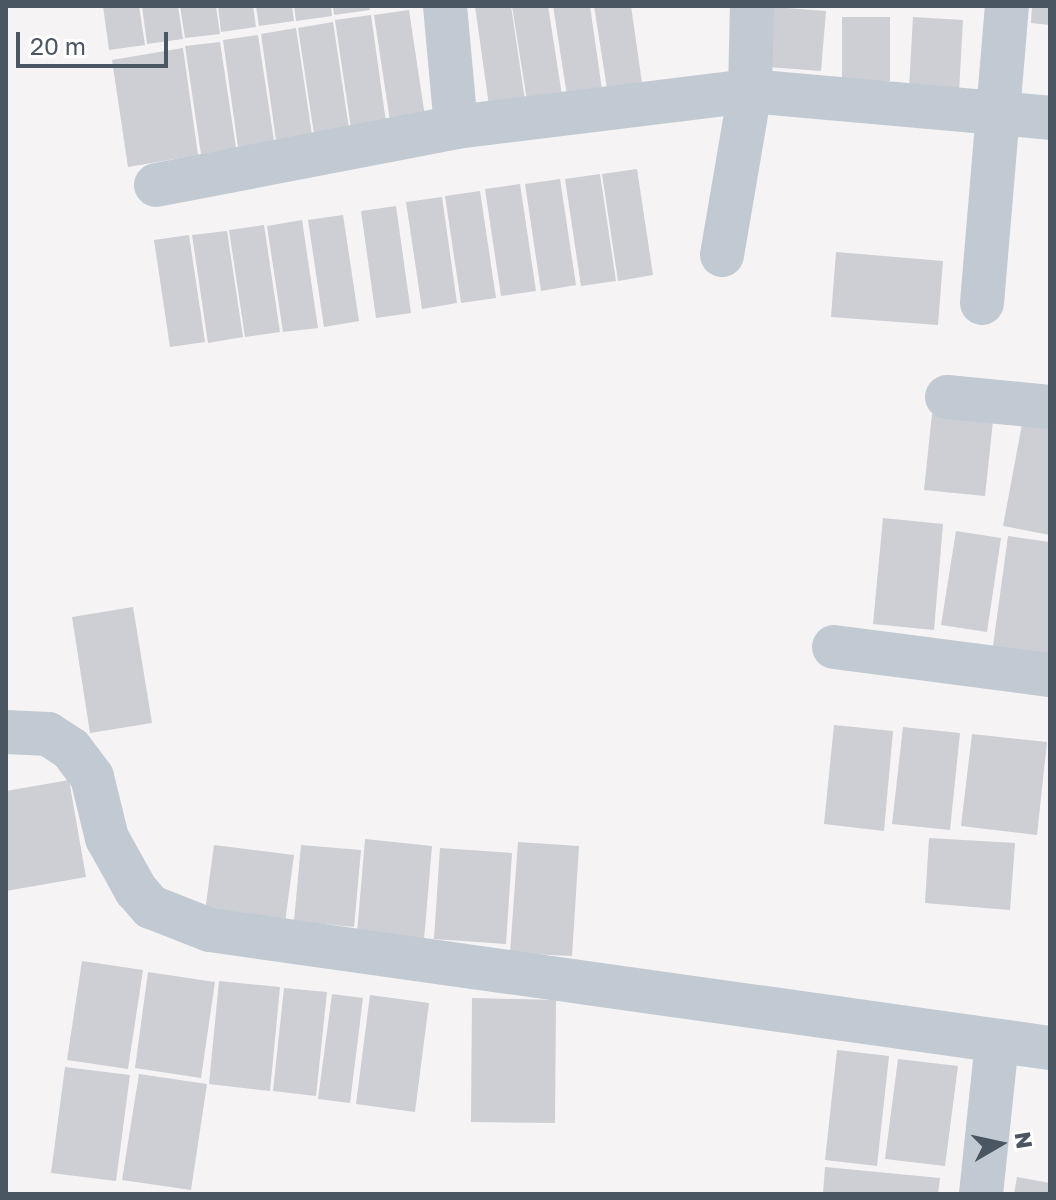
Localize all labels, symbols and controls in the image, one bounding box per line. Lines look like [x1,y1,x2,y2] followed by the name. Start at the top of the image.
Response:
[20,16,172,66] scale bar
[30,31,86,60] text: 20 m
[960,1104,1040,1184] north arrow
[1010,1130,1039,1151] text: N

